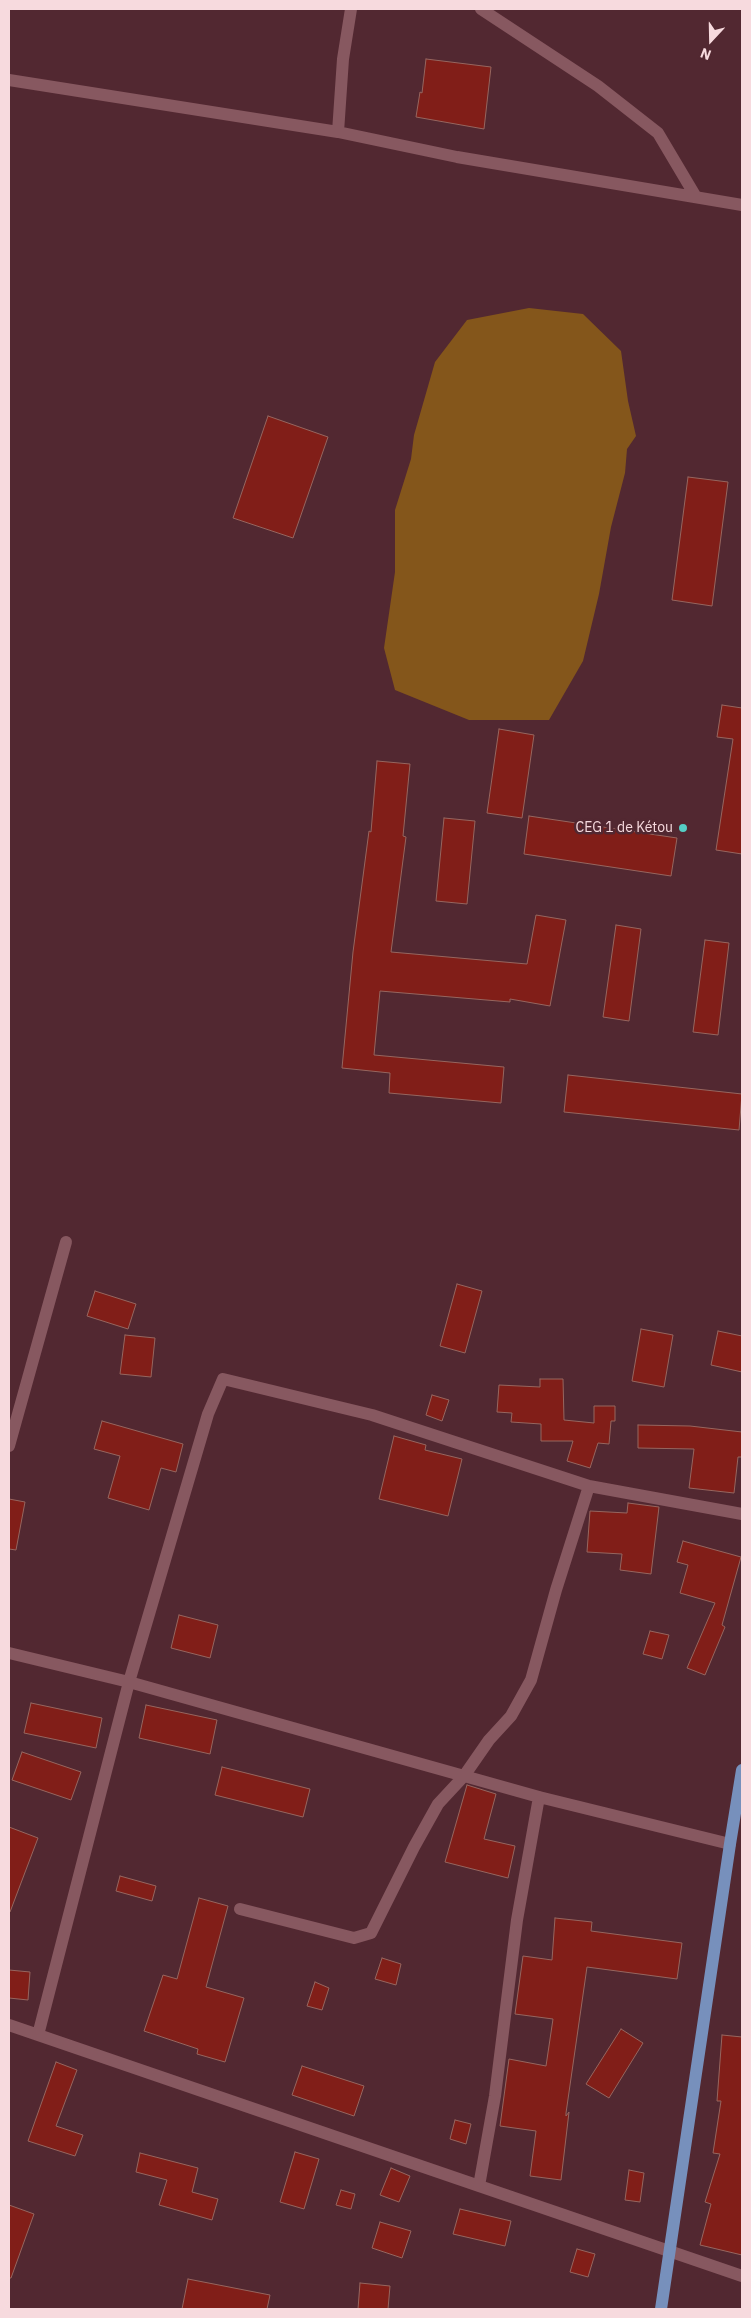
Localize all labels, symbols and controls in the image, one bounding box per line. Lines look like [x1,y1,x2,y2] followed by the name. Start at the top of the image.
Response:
[686,15,736,65] north arrow
[698,44,714,64] text: N
[575,820,673,836] place label: CEG 1 de Kétou
[677,822,689,834] marker: CEG 1 de Kétou

